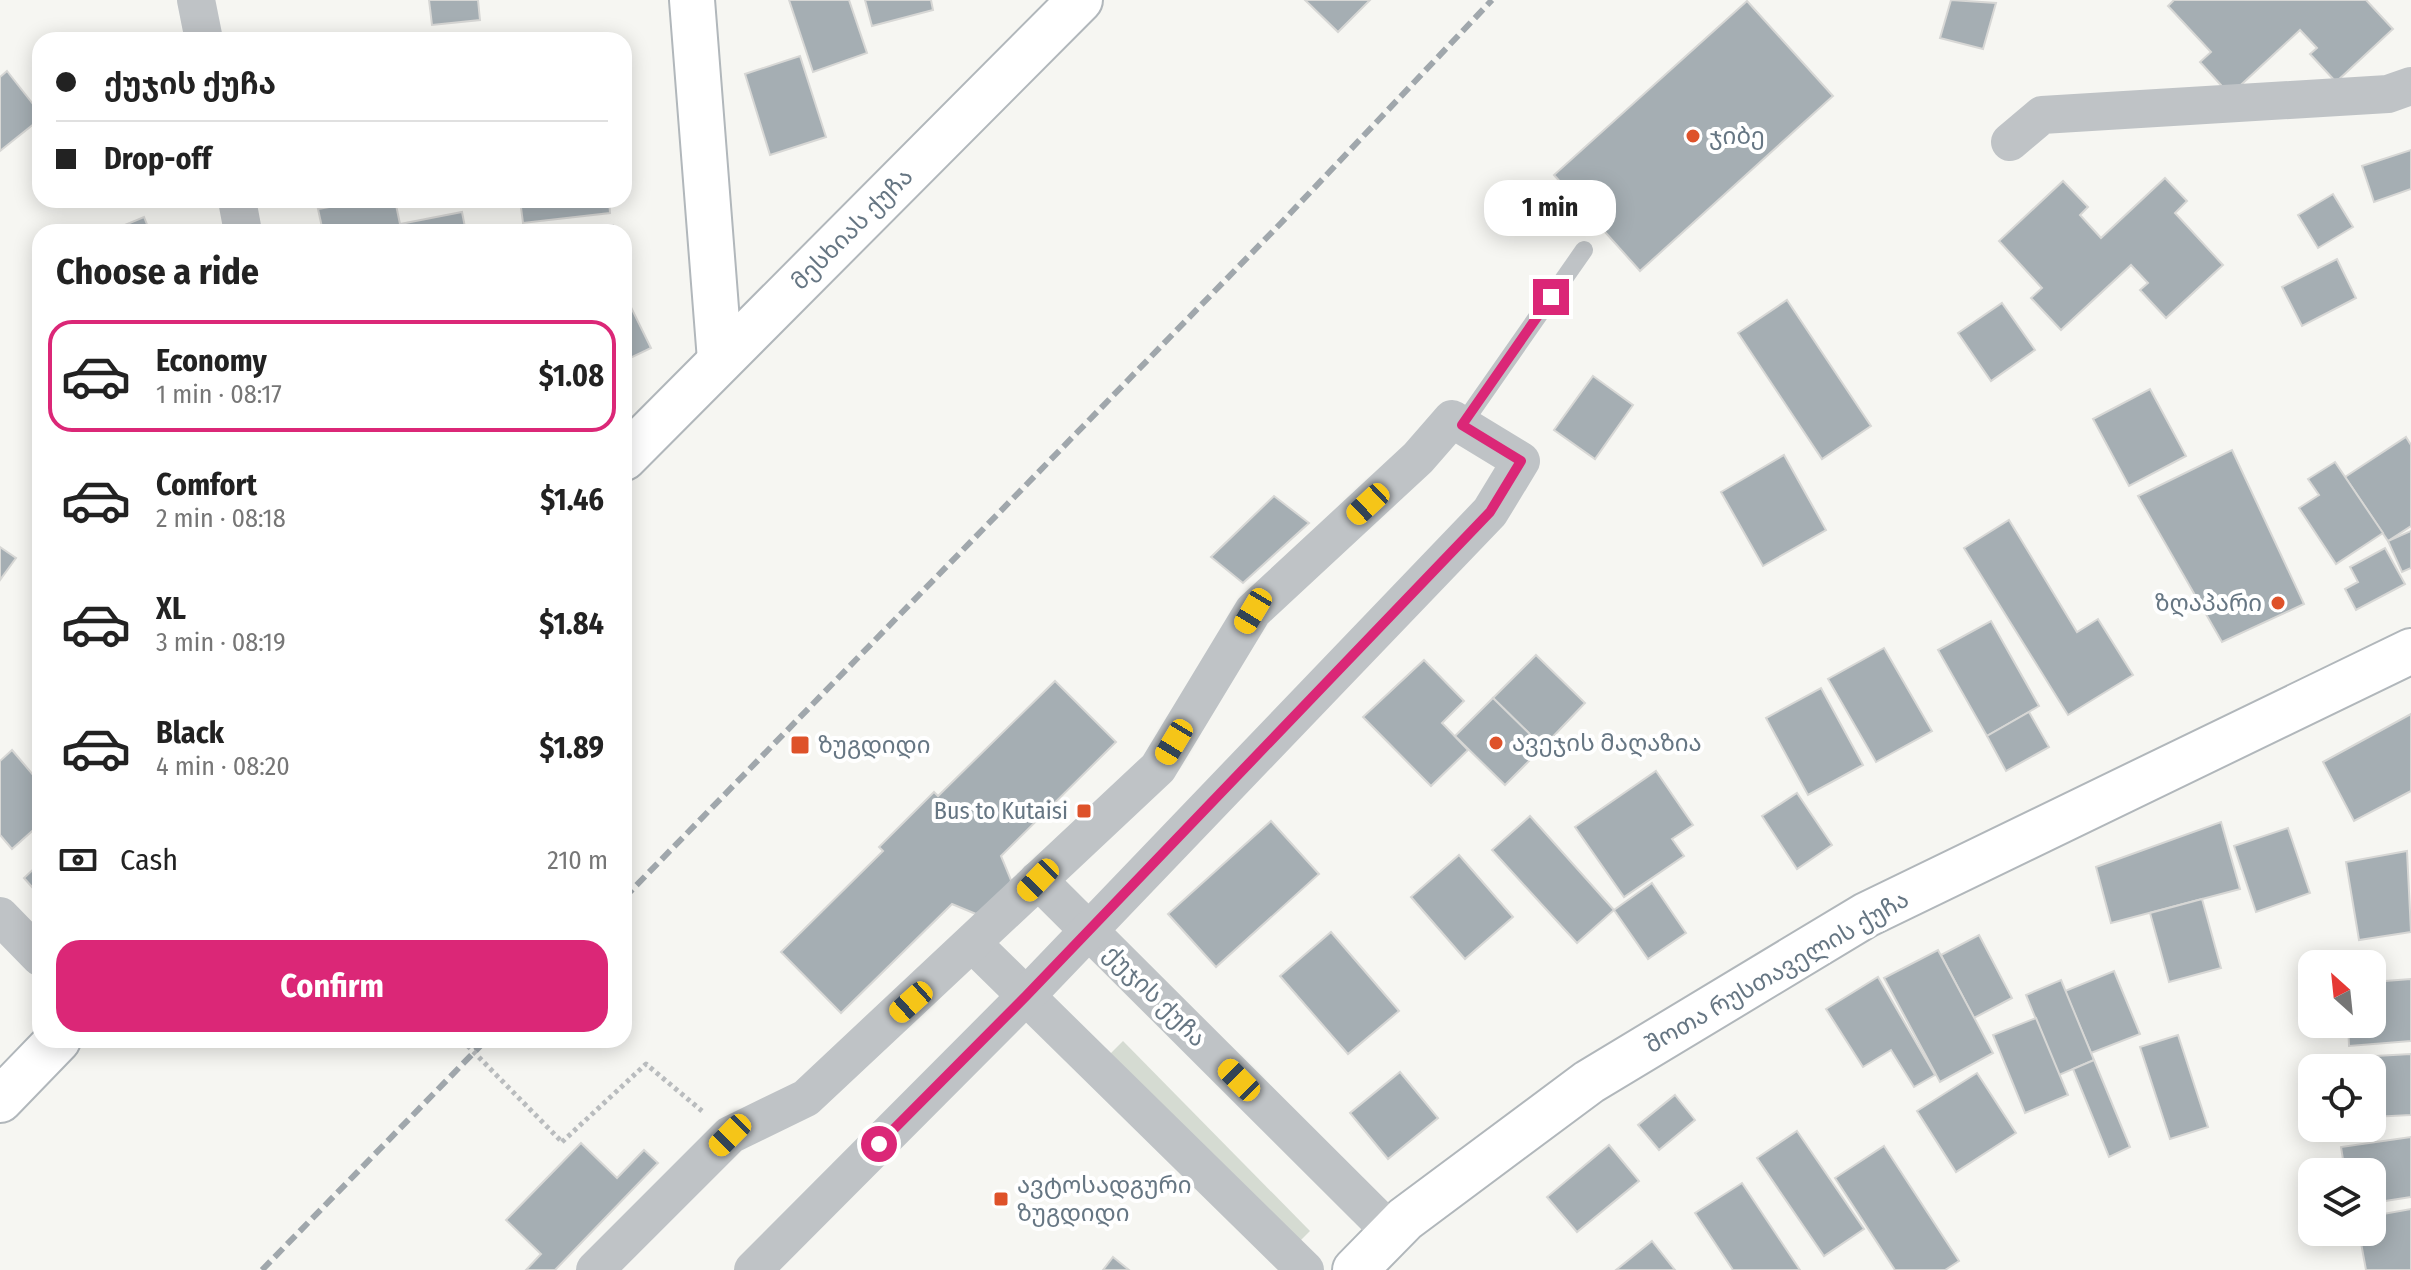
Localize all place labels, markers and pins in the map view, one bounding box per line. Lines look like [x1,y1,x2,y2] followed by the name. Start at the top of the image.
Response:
[1709,122,1765,150] place label: ჯიბე
[1684,127,1702,145] marker: ჯიბე
[2155,589,2262,618] place label: ზღაპარი
[2269,594,2287,612] marker: ზღაპარი
[1512,729,1702,758] place label: ავეჯის მაღაზია
[818,731,931,759] place label: ზუგდიდი
[789,734,811,756] marker: ზუგდიდი
[1487,734,1505,752] marker: ავეჯის მაღაზია
[934,797,1068,825] place label: Bus to Kutaisi
[1075,802,1093,820] marker: Bus to Kutaisi
[1017,1171,1192,1227] place label: ავტოსადგური ზუგდიდი
[992,1190,1010,1208] marker: ავტოსადგური ზუგდიდი

